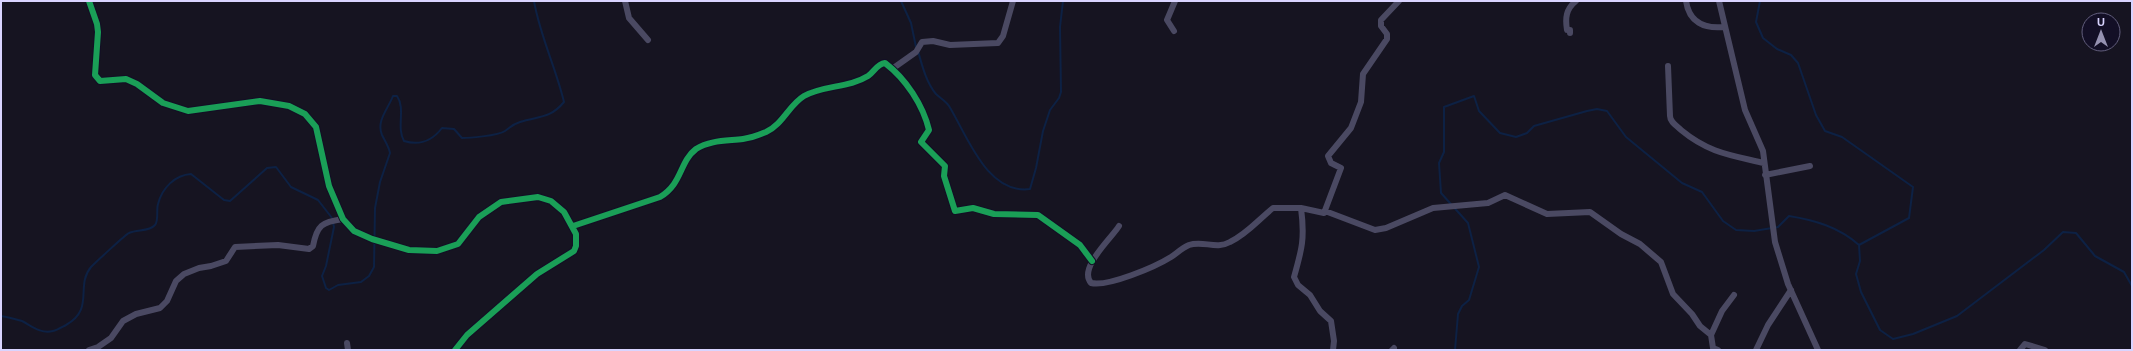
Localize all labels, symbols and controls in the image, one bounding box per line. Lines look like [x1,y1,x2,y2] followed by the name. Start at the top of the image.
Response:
[2081,12,2121,52] north arrow
[2097,16,2105,28] text: U

